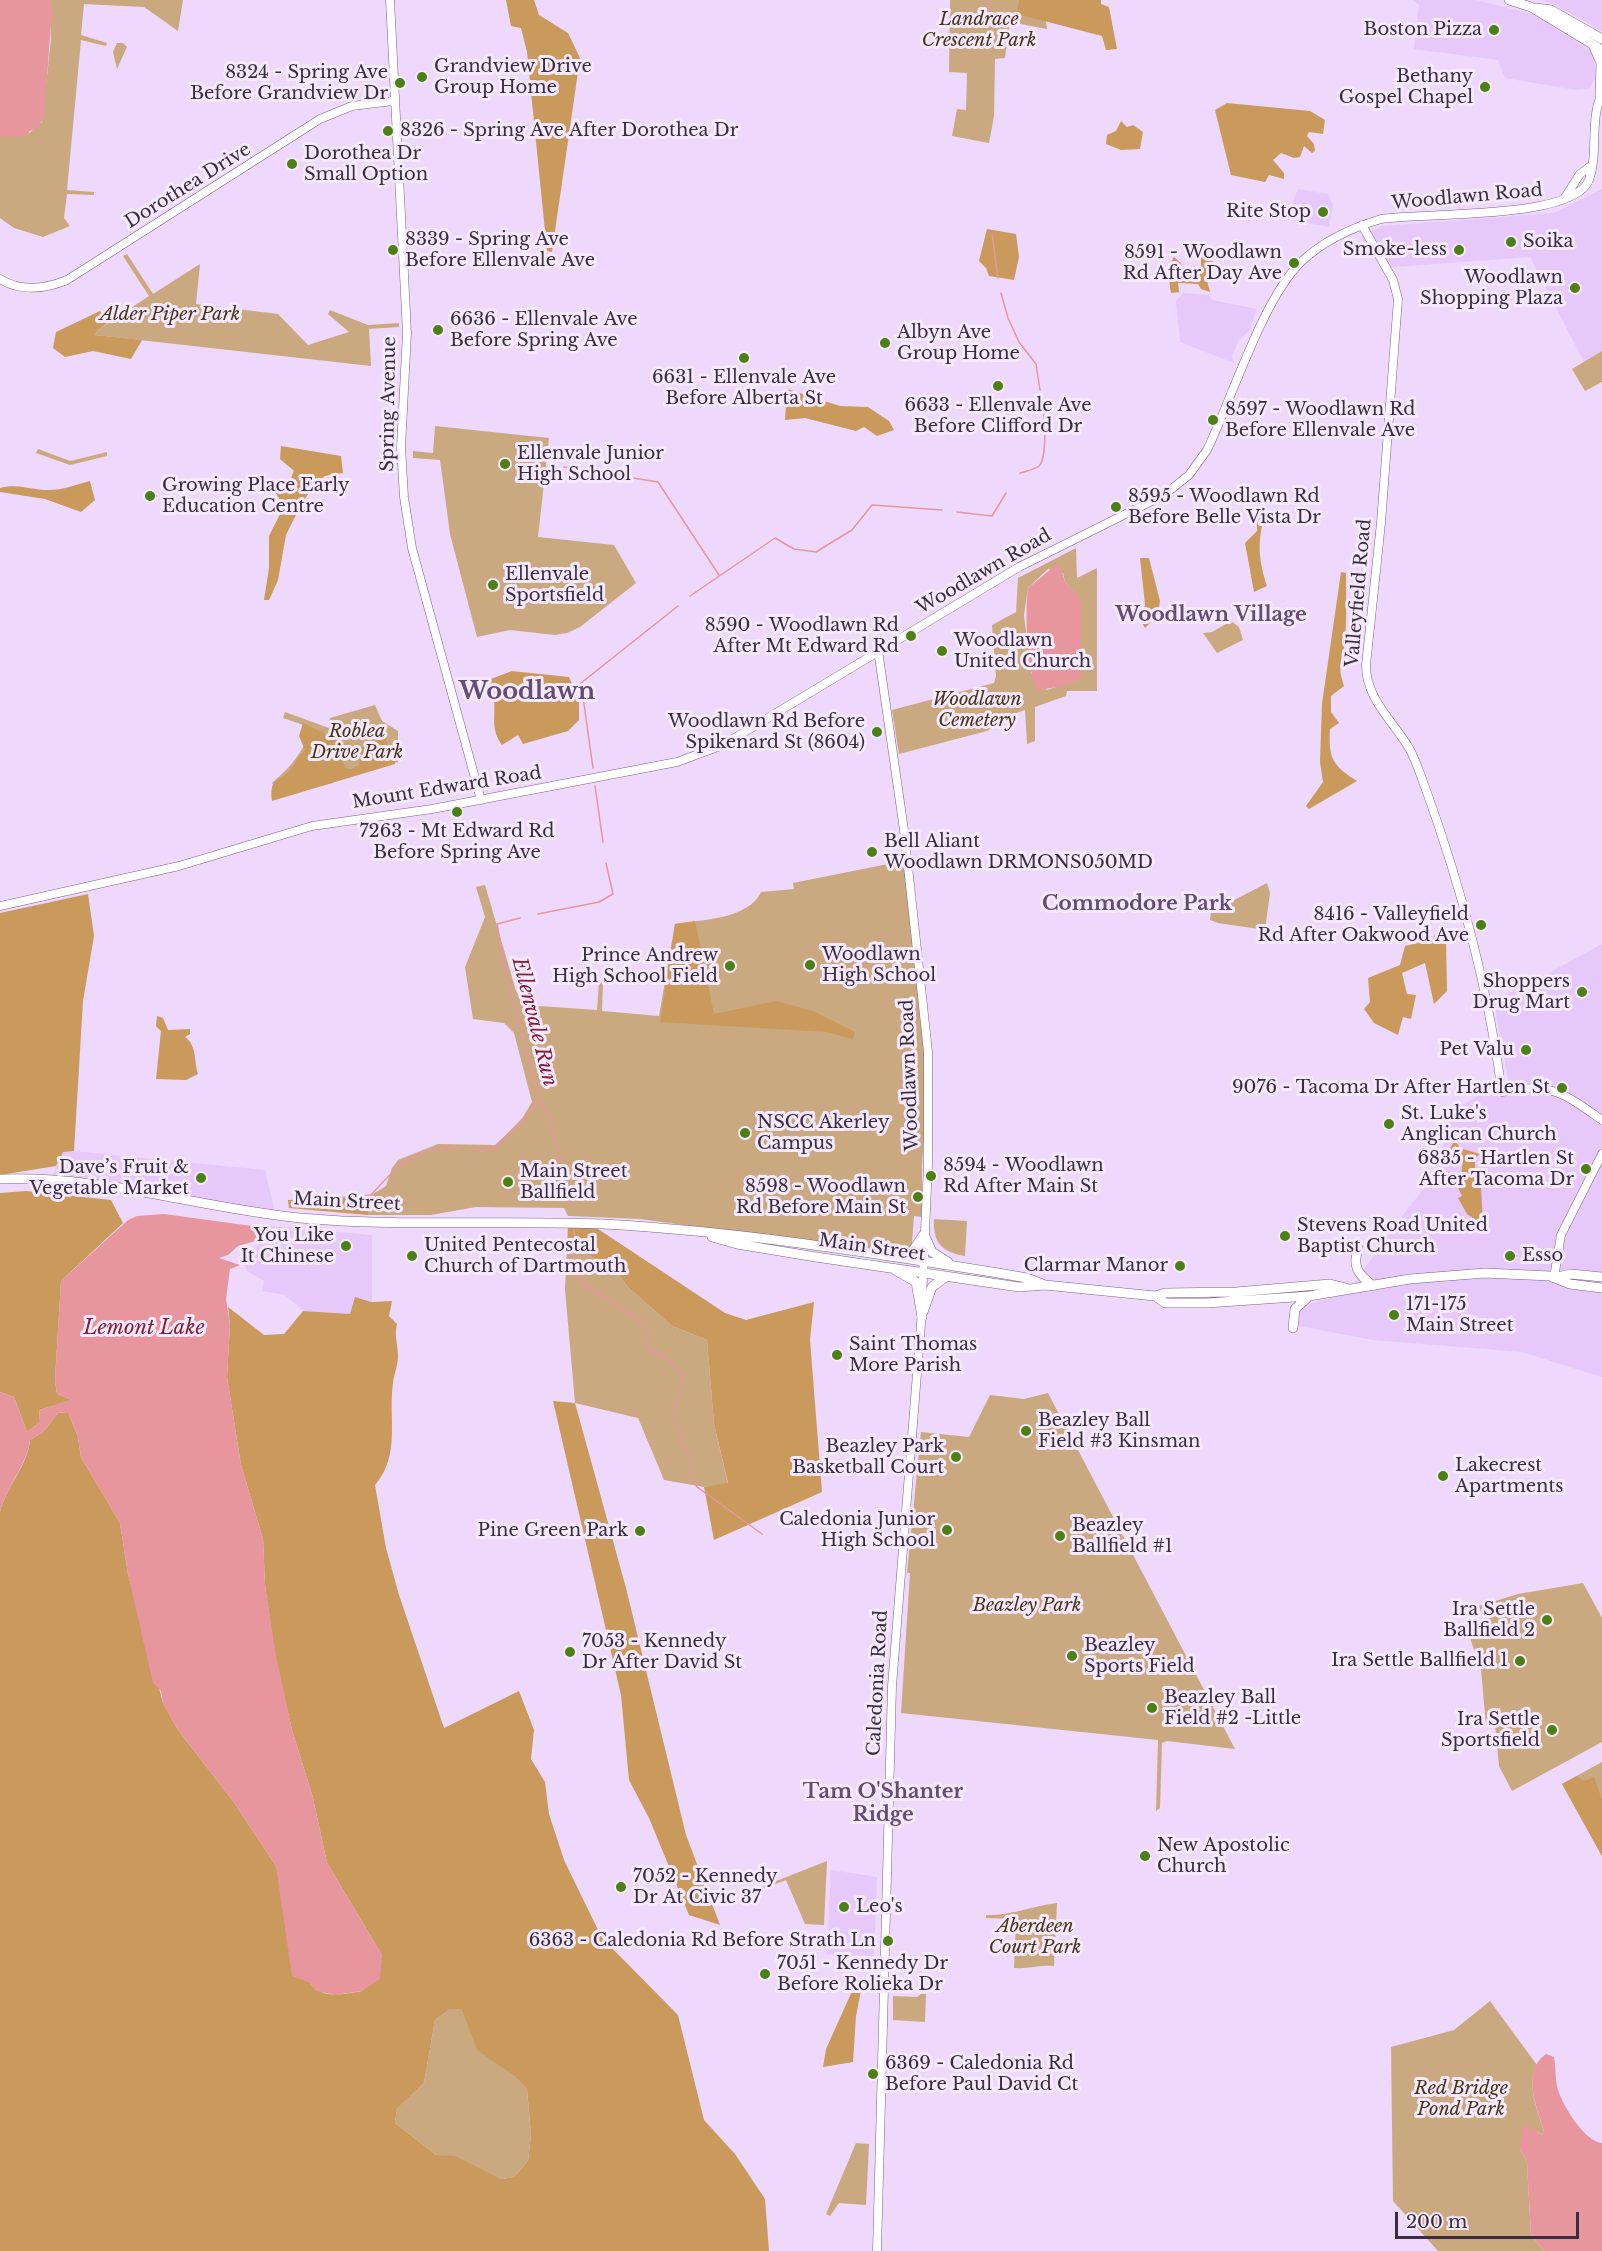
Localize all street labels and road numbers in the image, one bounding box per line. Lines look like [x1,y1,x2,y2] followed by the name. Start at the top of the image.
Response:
[121,139,255,233] street label: Dorothea Drive
[1390,180,1544,214] street label: Woodlawn Road
[377,336,401,472] street label: Spring Avenue
[1342,518,1376,668] street label: Valleyfield Road
[913,525,1055,619] street label: Woodlawn Road
[351,762,543,814] street label: Mount Edward Road
[897,999,923,1151] street label: Woodlawn Road
[293,1188,401,1216] street label: Main Street
[817,1230,927,1266] street label: Main Street
[863,1609,893,1757] street label: Caledonia Road

